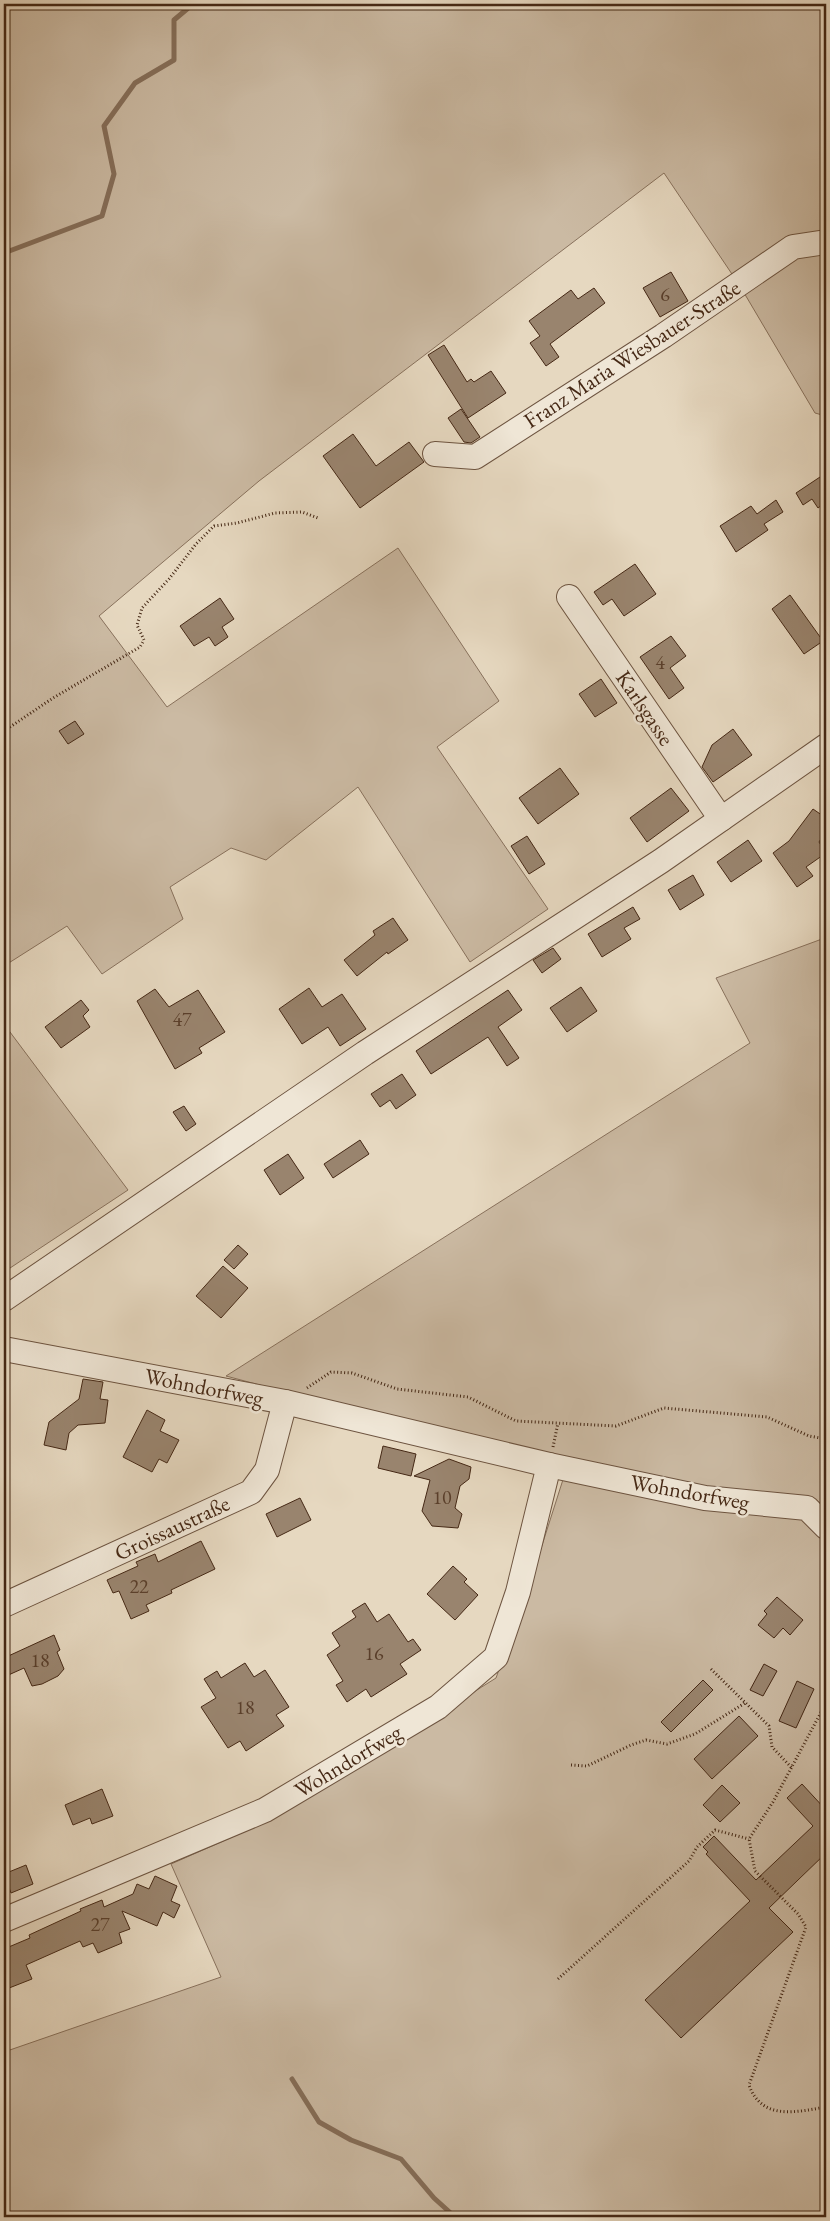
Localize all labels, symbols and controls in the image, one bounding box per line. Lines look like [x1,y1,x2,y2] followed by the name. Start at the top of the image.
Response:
[518,273,746,435] street label: Franz Maria Wiesbauer-Straße
[660,281,670,307] house number: 6
[655,649,665,675] house number: 4
[609,665,681,752] street label: Karlsgasse
[172,1006,192,1032] house number: 47
[142,1361,266,1413] street label: Wohndorfweg
[628,1467,752,1517] street label: Wohndorfweg
[432,1484,452,1510] house number: 10
[110,1488,235,1567] street label: Groissaustraße
[129,1573,149,1599] house number: 22
[364,1640,384,1666] house number: 16
[30,1647,50,1673] house number: 18
[235,1694,255,1720] house number: 18
[289,1717,407,1804] street label: Wohndorfweg
[90,1911,110,1937] house number: 27

